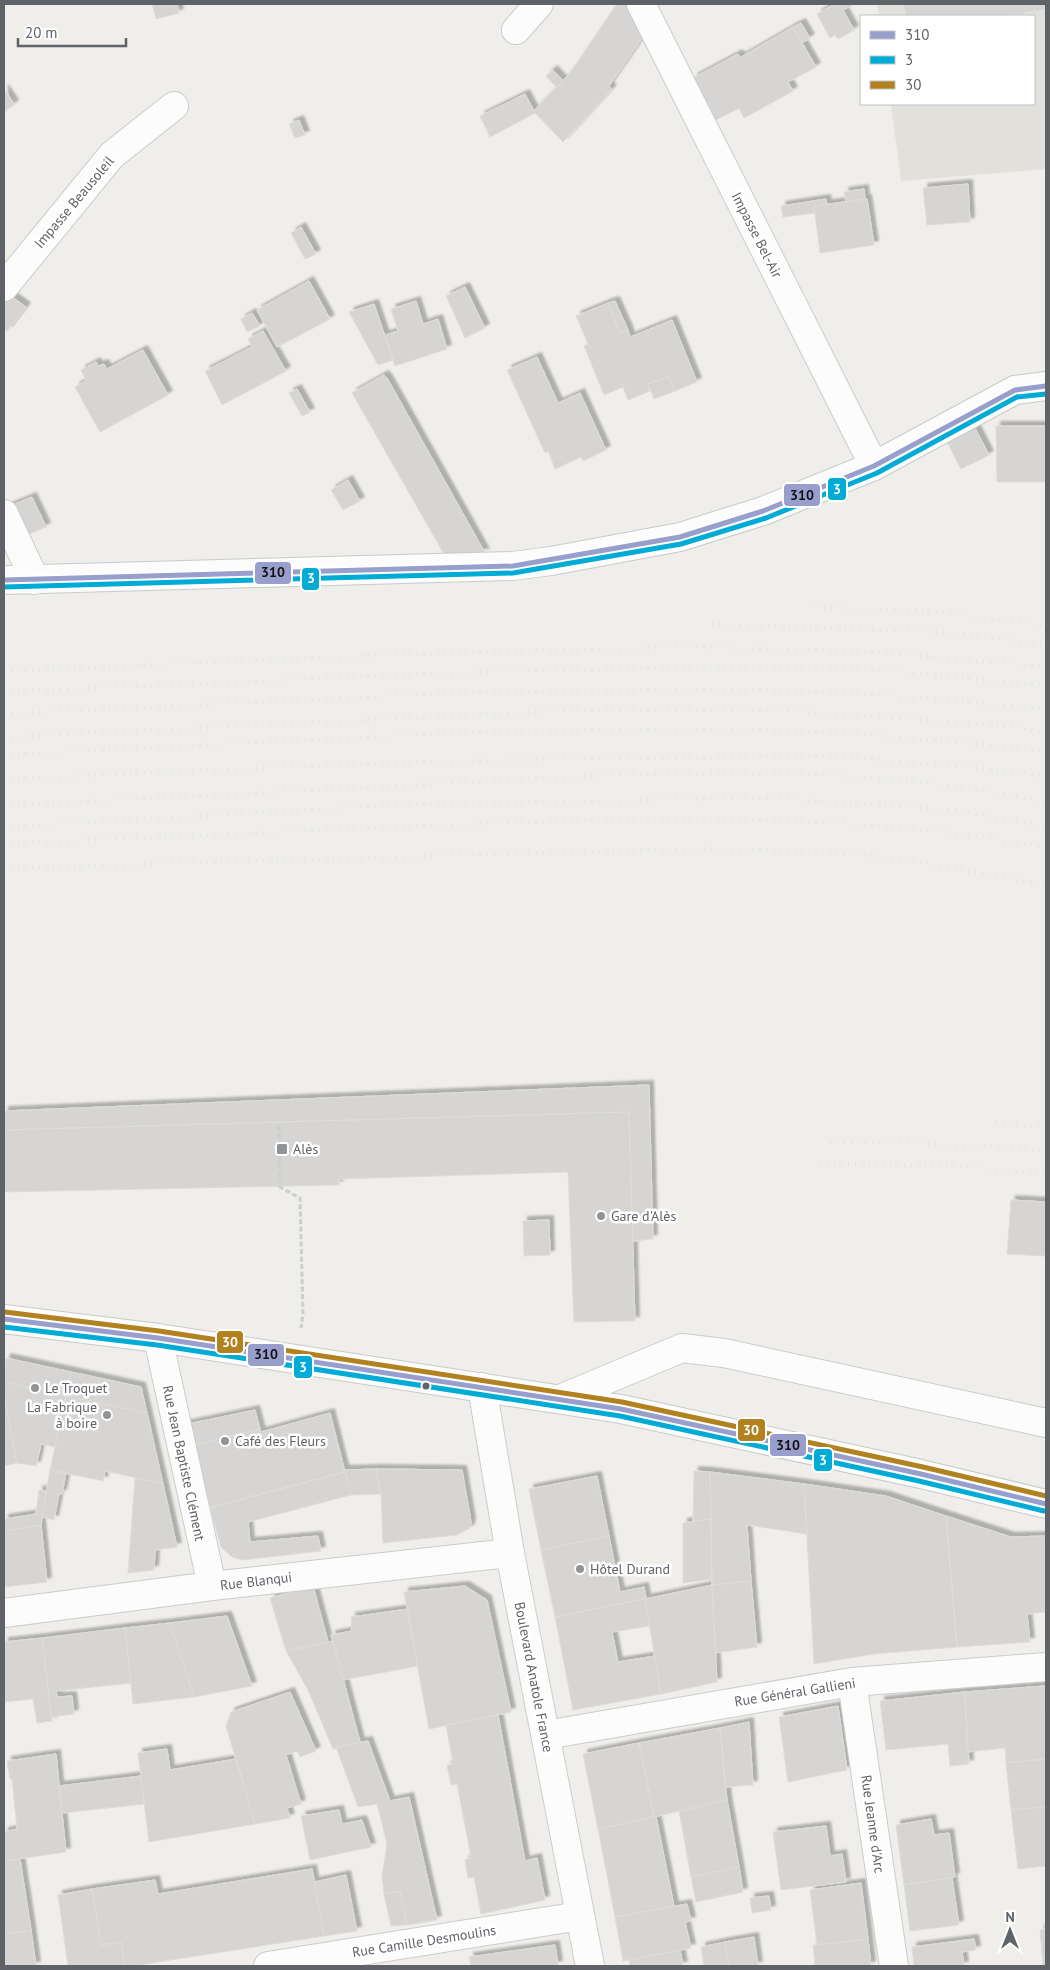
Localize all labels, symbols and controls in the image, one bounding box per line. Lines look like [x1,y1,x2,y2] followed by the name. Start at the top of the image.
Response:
[18,15,125,47] scale bar
[860,15,1035,105] legend
[25,23,58,42] text: 20 m
[905,25,930,44] text: 310
[905,50,913,69] text: 3
[905,75,921,94] text: 30
[30,152,118,252] street label: Impasse Beausoleil
[728,189,786,281] street label: Impasse Bel-Air
[827,477,847,501] line badge: 3
[833,480,841,498] text: 3
[783,483,821,507] line badge: 310
[790,486,814,504] text: 310
[254,561,292,585] line badge: 310
[261,563,285,581] text: 310
[301,567,320,591] line badge: 3
[307,569,315,587] text: 3
[293,1140,318,1158] place label: Alès
[275,1142,289,1156] marker: Alès
[611,1207,676,1225] place label: Gare d'Alès
[595,1210,607,1222] marker: Gare d'Alès
[216,1330,244,1354] line badge: 30
[222,1333,238,1351] text: 30
[247,1343,285,1367] line badge: 310
[254,1345,278,1363] text: 310
[293,1355,313,1379] line badge: 3
[299,1358,307,1376] text: 3
[45,1379,108,1397] place label: Le Troquet
[421,1381,431,1391] unlabelled marker
[29,1382,41,1394] marker: Le Troquet
[159,1384,209,1543] street label: Rue Jean Baptiste Clément
[27,1398,97,1432] place label: La Fabrique à boire
[101,1409,113,1421] marker: La Fabrique à boire
[737,1418,766,1442] line badge: 30
[743,1421,759,1439] text: 30
[235,1432,326,1450] place label: Café des Fleurs
[769,1433,807,1457] line badge: 310
[219,1435,231,1447] marker: Café des Fleurs
[776,1436,800,1454] text: 310
[813,1448,833,1472] line badge: 3
[819,1451,827,1469] text: 3
[590,1560,670,1578] place label: Hôtel Durand
[574,1563,586,1575] marker: Hôtel Durand
[219,1568,293,1594] street label: Rue Blanqui
[511,1600,557,1754] street label: Boulevard Anatole France
[733,1674,857,1710] street label: Rue Général Gallieni
[857,1774,889,1874] street label: Rue Jeanne d'Arc
[985,1905,1035,1955] north arrow
[1005,1908,1015,1926] text: N
[351,1921,497,1961] street label: Rue Camille Desmoulins

